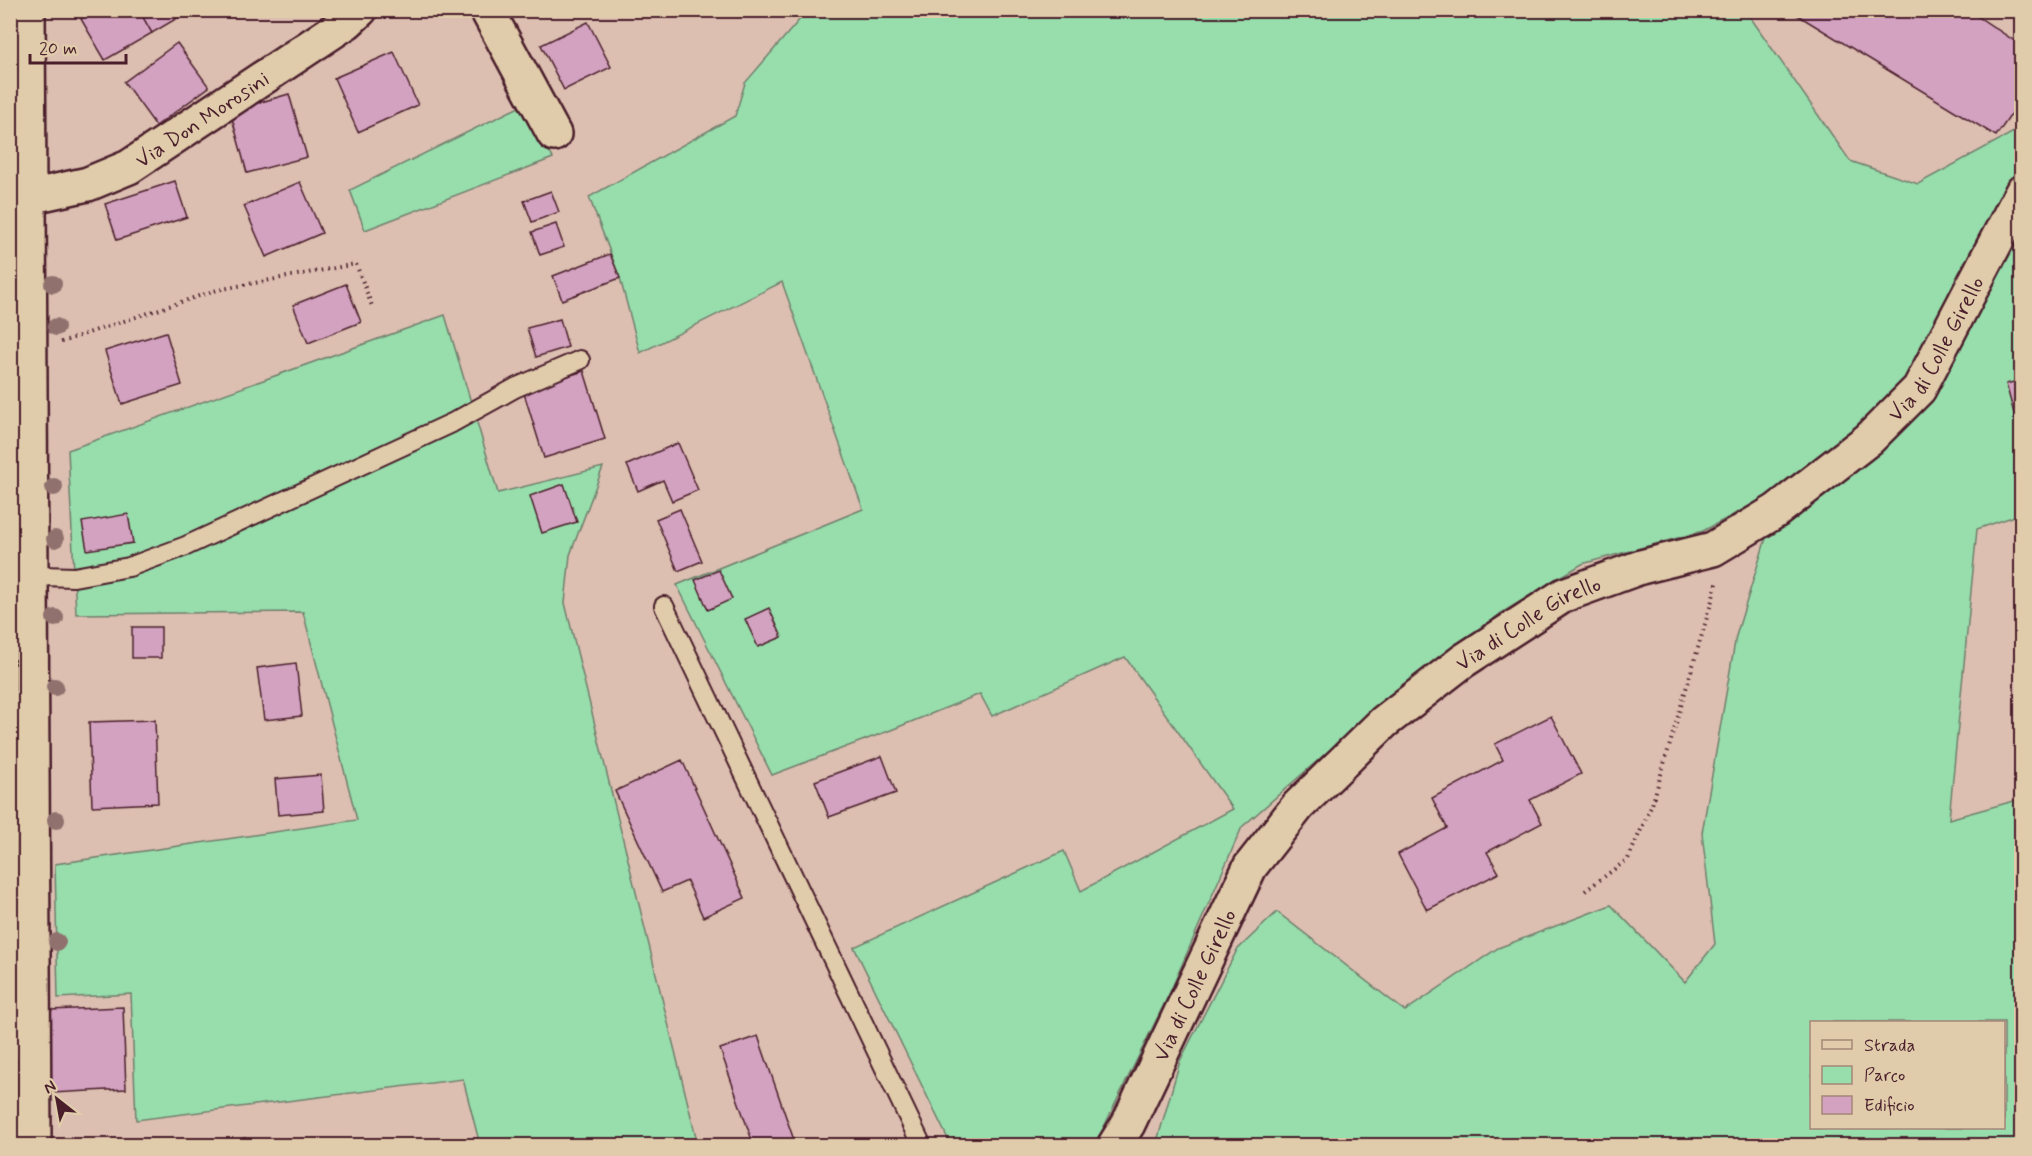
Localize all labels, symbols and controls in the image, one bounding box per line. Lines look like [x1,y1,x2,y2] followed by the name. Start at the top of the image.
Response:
[30,27,126,65] scale bar
[39,37,77,61] text: 20 m
[130,66,275,175] street label: Via Don Morosini
[1882,272,1991,428] street label: Via di Colle Girello
[1451,571,1605,678] street label: Via di Colle Girello
[1148,905,1244,1067] street label: Via di Colle Girello
[1810,1021,2005,1129] legend
[1864,1034,1915,1058] text: Strada
[1864,1064,1905,1088] text: Parco
[27,1069,87,1129] north arrow
[40,1076,60,1099] text: N
[1864,1094,1915,1118] text: Edificio

